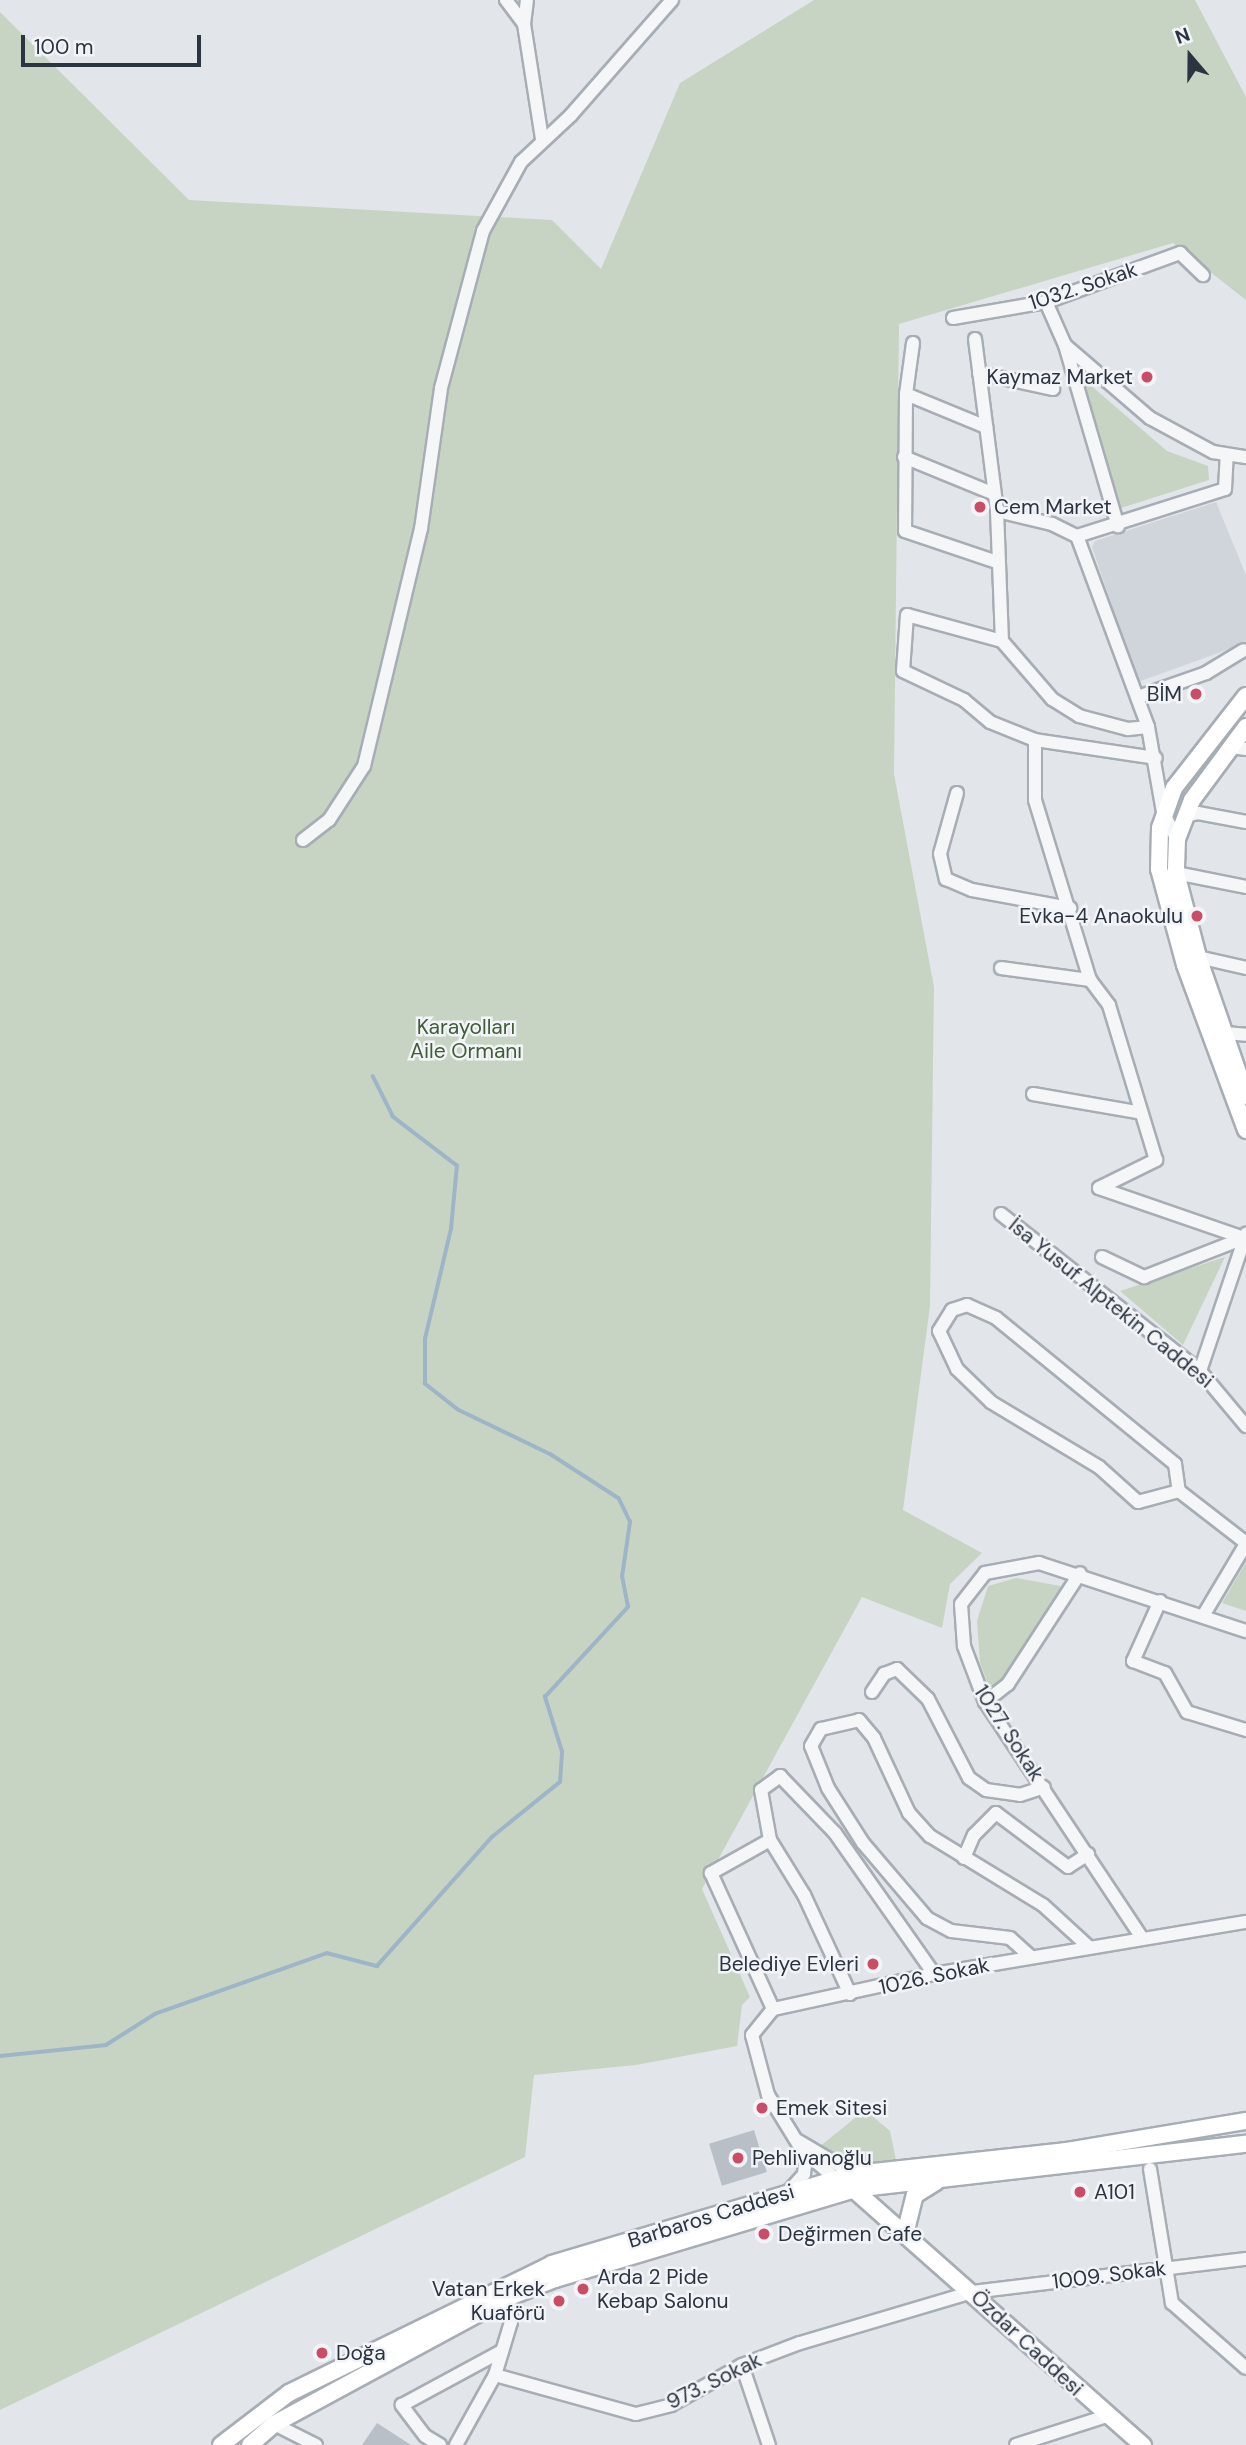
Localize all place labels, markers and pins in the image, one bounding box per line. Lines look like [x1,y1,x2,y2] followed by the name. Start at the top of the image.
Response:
[987,364,1133,390] place label: Kaymaz Market
[1139,369,1155,385] marker: Kaymaz Market
[994,494,1112,520] place label: Cem Market
[972,499,988,515] marker: Cem Market
[1147,681,1182,707] place label: BİM
[1188,686,1204,702] marker: BİM
[1019,903,1183,929] place label: Evka-4 Anaokulu
[1189,908,1205,924] marker: Evka-4 Anaokulu
[719,1951,859,1977] place label: Belediye Evleri
[865,1956,881,1972] marker: Belediye Evleri
[776,2095,887,2121] place label: Emek Sitesi
[754,2100,770,2116] marker: Emek Sitesi
[752,2145,872,2171] place label: Pehlivanoğlu
[730,2150,746,2166] marker: Pehlivanoğlu
[1094,2179,1135,2205] place label: A101
[1072,2184,1088,2200] marker: A101
[778,2221,922,2247] place label: Değirmen Cafe
[756,2226,772,2242] marker: Değirmen Cafe
[597,2264,729,2314] place label: Arda 2 Pide Kebap Salonu
[432,2276,545,2326] place label: Vatan Erkek Kuaförü
[575,2281,591,2297] marker: Arda 2 Pide Kebap Salonu
[551,2293,567,2309] marker: Vatan Erkek Kuaförü
[336,2340,386,2366] place label: Doğa
[314,2345,330,2361] marker: Doğa

